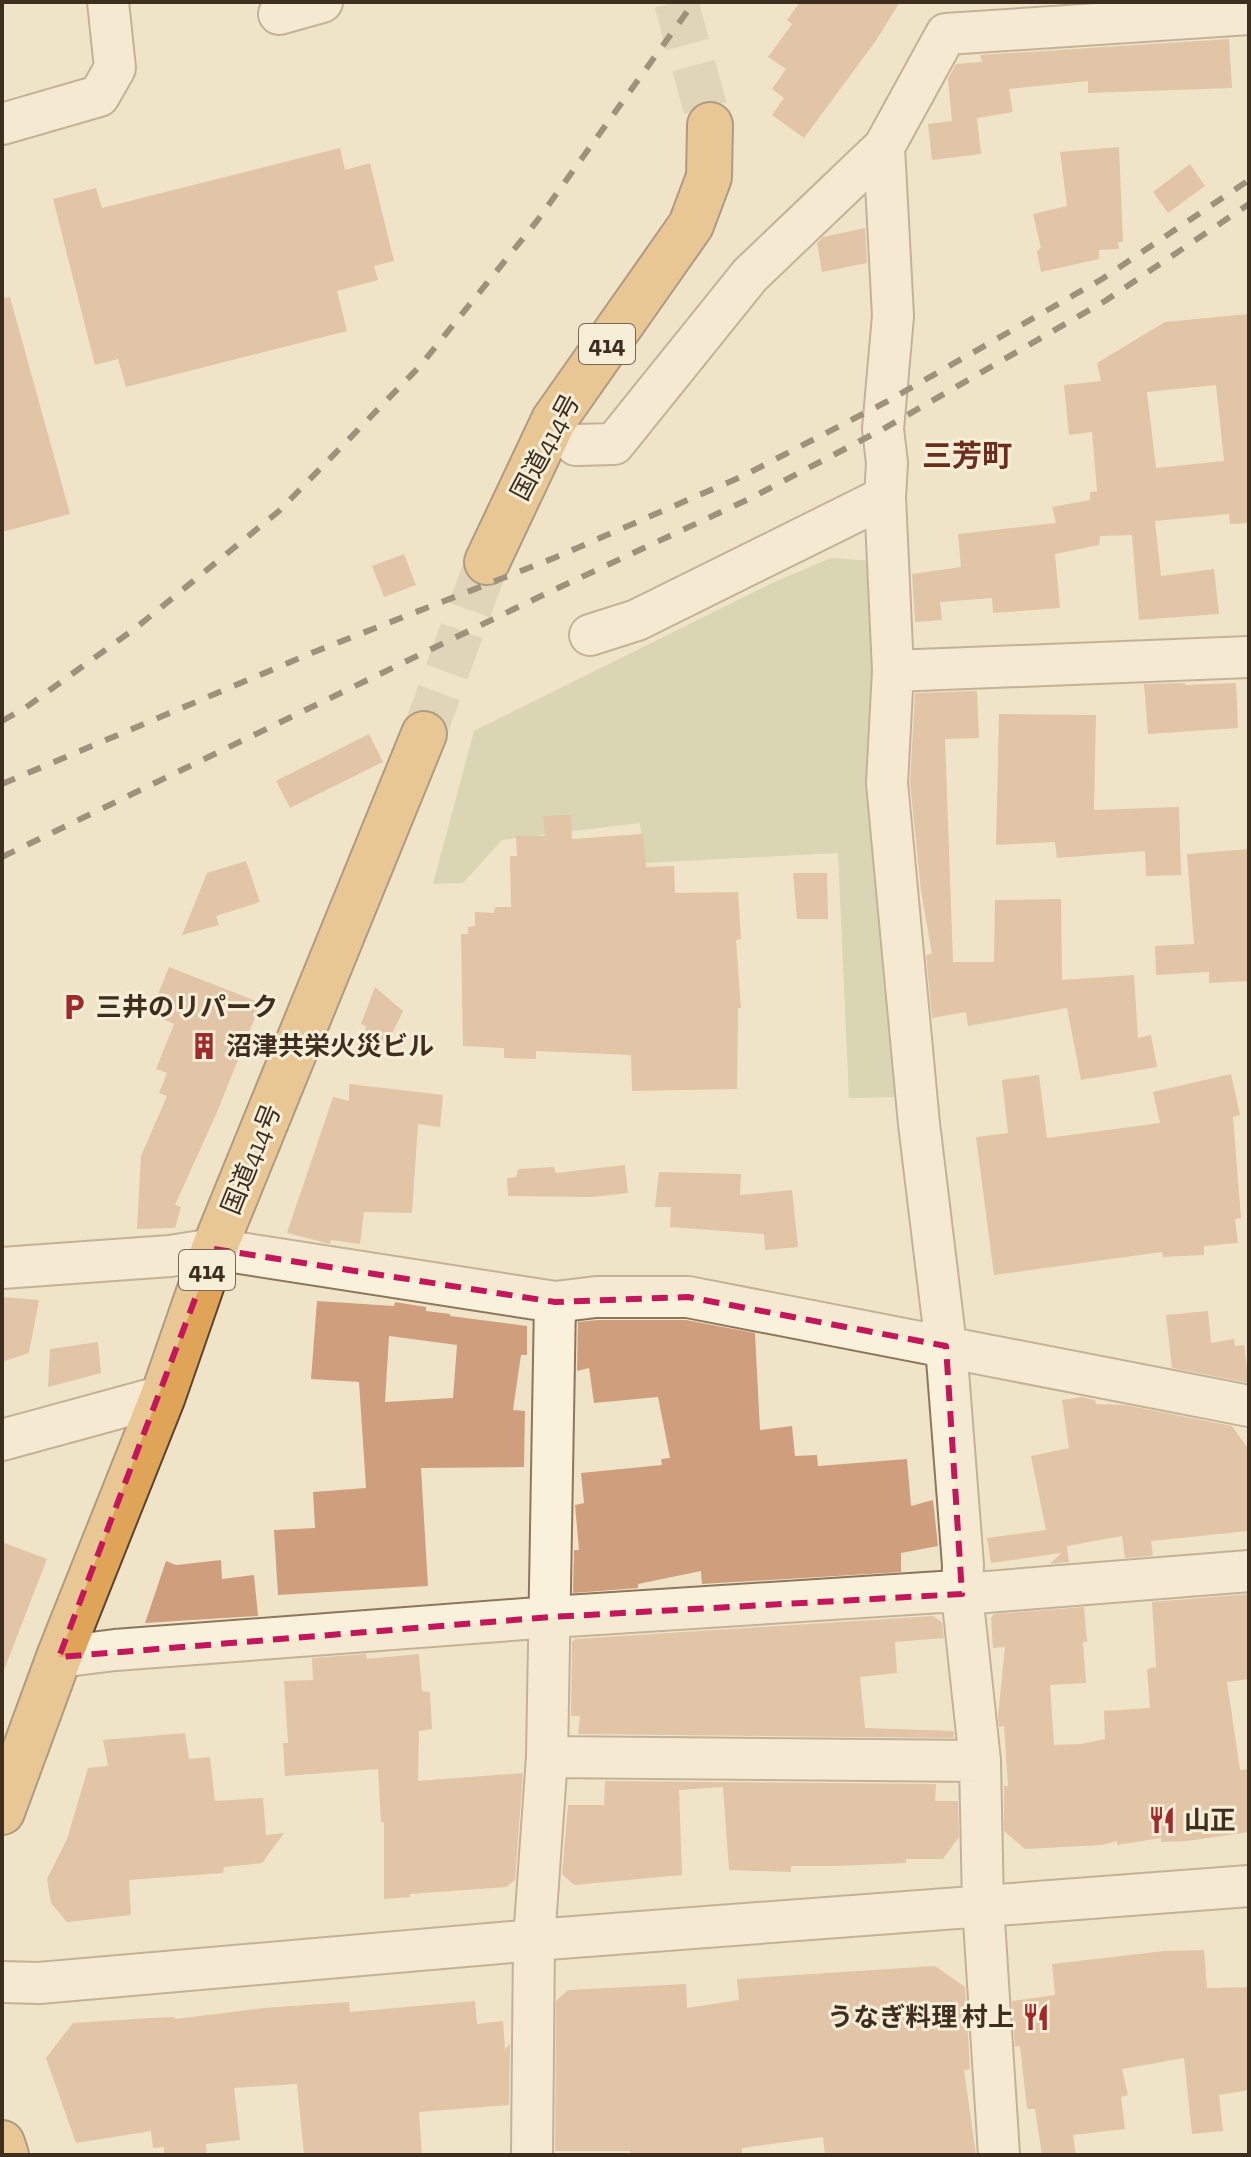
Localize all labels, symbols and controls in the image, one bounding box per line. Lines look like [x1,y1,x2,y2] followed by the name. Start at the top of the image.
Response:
[579,324,635,364] road number: 414
[504,388,586,506] street label: 国道414号
[922,438,1012,474] district label: 三芳町
[96,991,278,1023] place label: 三井のリパーク
[59,992,89,1022] parking icon: 三井のリパーク
[226,1030,434,1062] place label: 沼津共栄火災ビル
[189,1031,219,1061] building icon: 沼津共栄火災ビル
[214,1099,288,1219] street label: 国道414号
[179,1250,235,1290] road number: 414
[1184,1804,1236,1836] place label: 山正
[1147,1805,1177,1835] restaurant icon: 山正
[827,2001,1014,2033] place label: うなぎ料理 村上
[1021,2002,1051,2032] restaurant icon: うなぎ料理 村上

